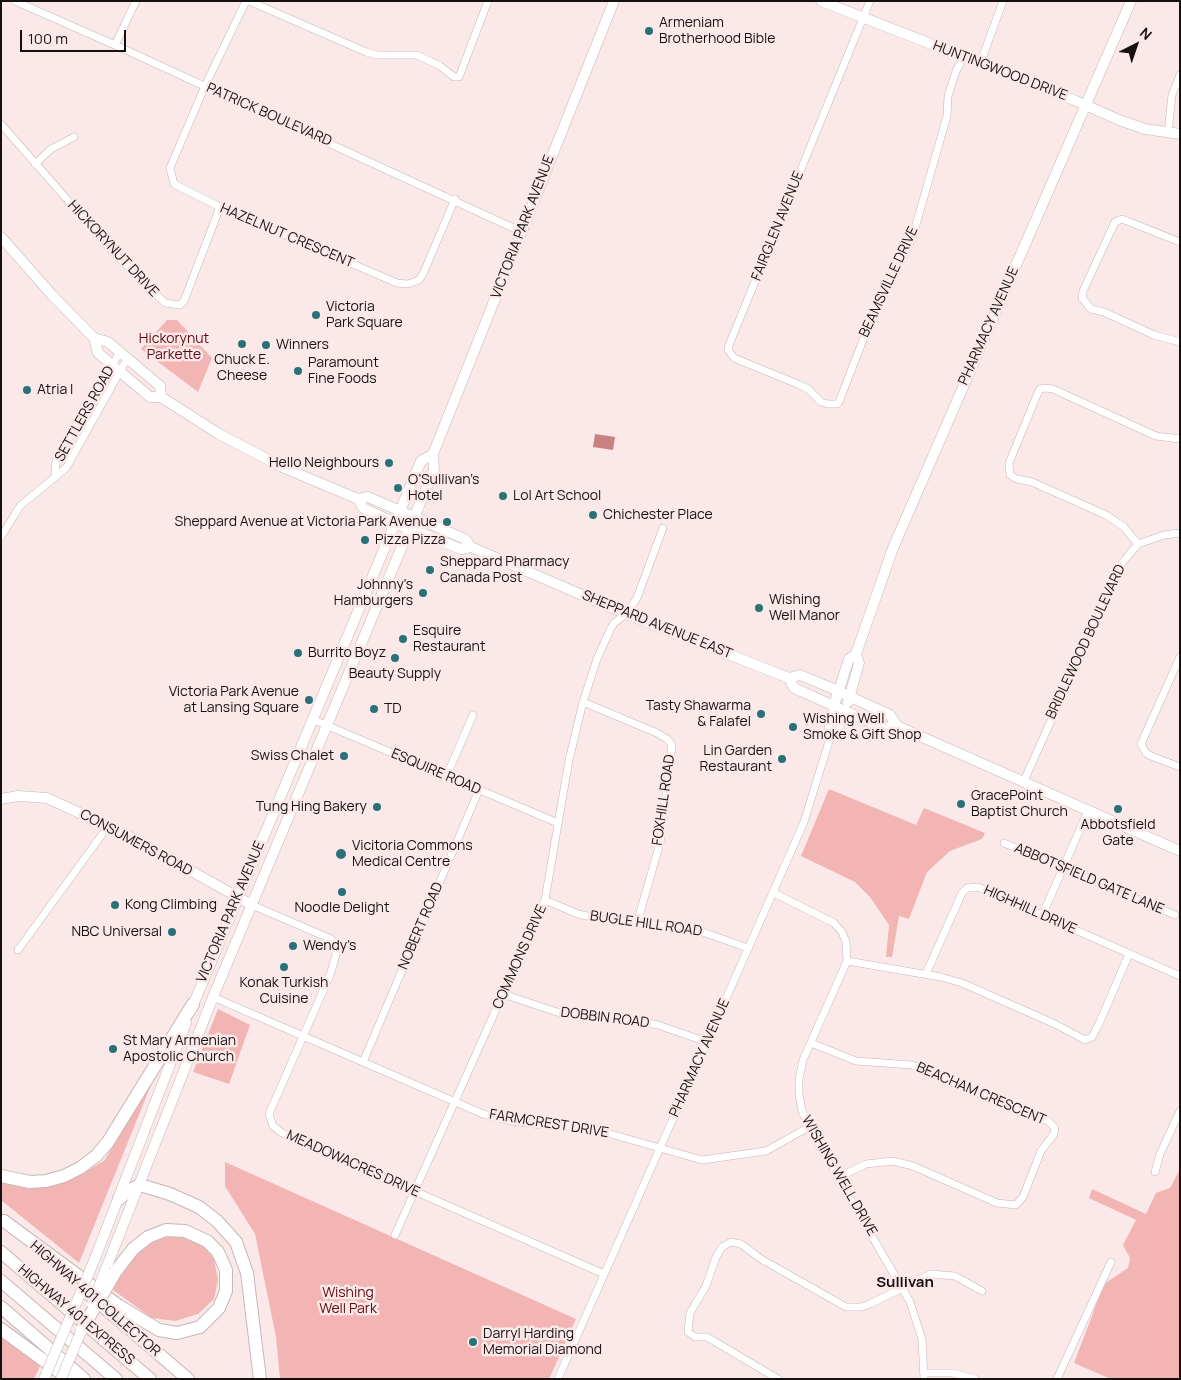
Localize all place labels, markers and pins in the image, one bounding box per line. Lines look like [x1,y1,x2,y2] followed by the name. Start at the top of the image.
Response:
[659,15,775,48] place label: Armeniam Brotherhood Bible
[643,25,655,37] marker: Armeniam Brotherhood Bible
[326,299,403,332] place label: Victoria Park Square
[310,309,322,321] marker: Victoria Park Square
[276,337,329,353] place label: Winners
[236,338,248,350] marker: Chuck E. Cheese
[260,339,272,351] marker: Winners
[214,352,270,384] place label: Chuck E. Cheese
[308,355,379,388] place label: Paramount Fine Foods
[292,365,304,377] marker: Paramount Fine Foods
[37,382,73,398] place label: Atria I
[21,384,33,396] marker: Atria I
[269,455,379,471] place label: Hello Neighbours
[383,457,395,469] marker: Hello Neighbours
[408,472,479,504] place label: O’Sullivan’s Hotel
[392,482,404,494] marker: O’Sullivan’s Hotel
[513,488,601,504] place label: Lol Art School
[497,490,509,502] marker: Lol Art School
[603,507,713,523] place label: Chichester Place
[587,509,599,521] marker: Chichester Place
[174,514,437,530] place label: Sheppard Avenue at Victoria Park Avenue
[441,516,453,528] marker: Sheppard Avenue at Victoria Park Avenue
[375,532,446,548] place label: Pizza Pizza
[359,534,371,546] marker: Pizza Pizza
[440,554,569,586] place label: Sheppard Pharmacy Canada Post
[424,564,436,576] marker: Sheppard Pharmacy Canada Post
[334,577,413,610] place label: Johnny's Hamburgers
[417,587,429,599] marker: Johnny's Hamburgers
[769,592,840,624] place label: Wishing Well Manor
[753,602,765,614] marker: Wishing Well Manor
[413,623,486,656] place label: Esquire Restaurant
[397,633,409,645] marker: Esquire Restaurant
[308,645,386,661] place label: Burrito Boyz
[292,647,304,659] marker: Burrito Boyz
[389,652,401,664] marker: Beauty Supply
[349,666,441,682] place label: Beauty Supply
[169,684,299,716] place label: Victoria Park Avenue at Lansing Square
[303,694,315,706] marker: Victoria Park Avenue at Lansing Square
[646,698,751,730] place label: Tasty Shawarma & Falafel
[384,701,402,717] place label: TD
[368,703,380,715] marker: TD
[755,708,767,720] marker: Tasty Shawarma & Falafel
[803,711,921,744] place label: Wishing Well Smoke & Gift Shop
[787,721,799,733] marker: Wishing Well Smoke & Gift Shop
[699,743,772,776] place label: Lin Garden Restaurant
[251,748,334,764] place label: Swiss Chalet
[338,750,350,762] marker: Swiss Chalet
[776,753,788,765] marker: Lin Garden Restaurant
[971,788,1068,820] place label: GracePoint Baptist Church
[955,798,967,810] marker: GracePoint Baptist Church
[256,799,367,815] place label: Tung Hing Bakery
[371,801,383,813] marker: Tung Hing Bakery
[1112,803,1124,815] marker: Abbotsfield Gate
[1081,817,1155,850] place label: Abbotsfield Gate
[352,838,473,870] place label: Vicitoria Commons Medical Centre
[334,847,348,861] marker: Vicitoria Commons Medical Centre
[336,886,348,898] marker: Noodle Delight
[125,897,217,913] place label: Kong Climbing
[109,899,121,911] marker: Kong Climbing
[294,900,390,916] place label: Noodle Delight
[71,924,162,940] place label: NBC Universal
[166,926,178,938] marker: NBC Universal
[303,938,356,954] place label: Wendy's
[287,940,299,952] marker: Wendy's
[278,961,290,973] marker: Konak Turkish Cuisine
[240,975,328,1008] place label: Konak Turkish Cuisine
[123,1033,236,1066] place label: St Mary Armenian Apostolic Church
[107,1043,119,1055] marker: St Mary Armenian Apostolic Church
[483,1326,602,1358] place label: Darryl Harding Memorial Diamond
[467,1336,479,1348] marker: Darryl Harding Memorial Diamond

